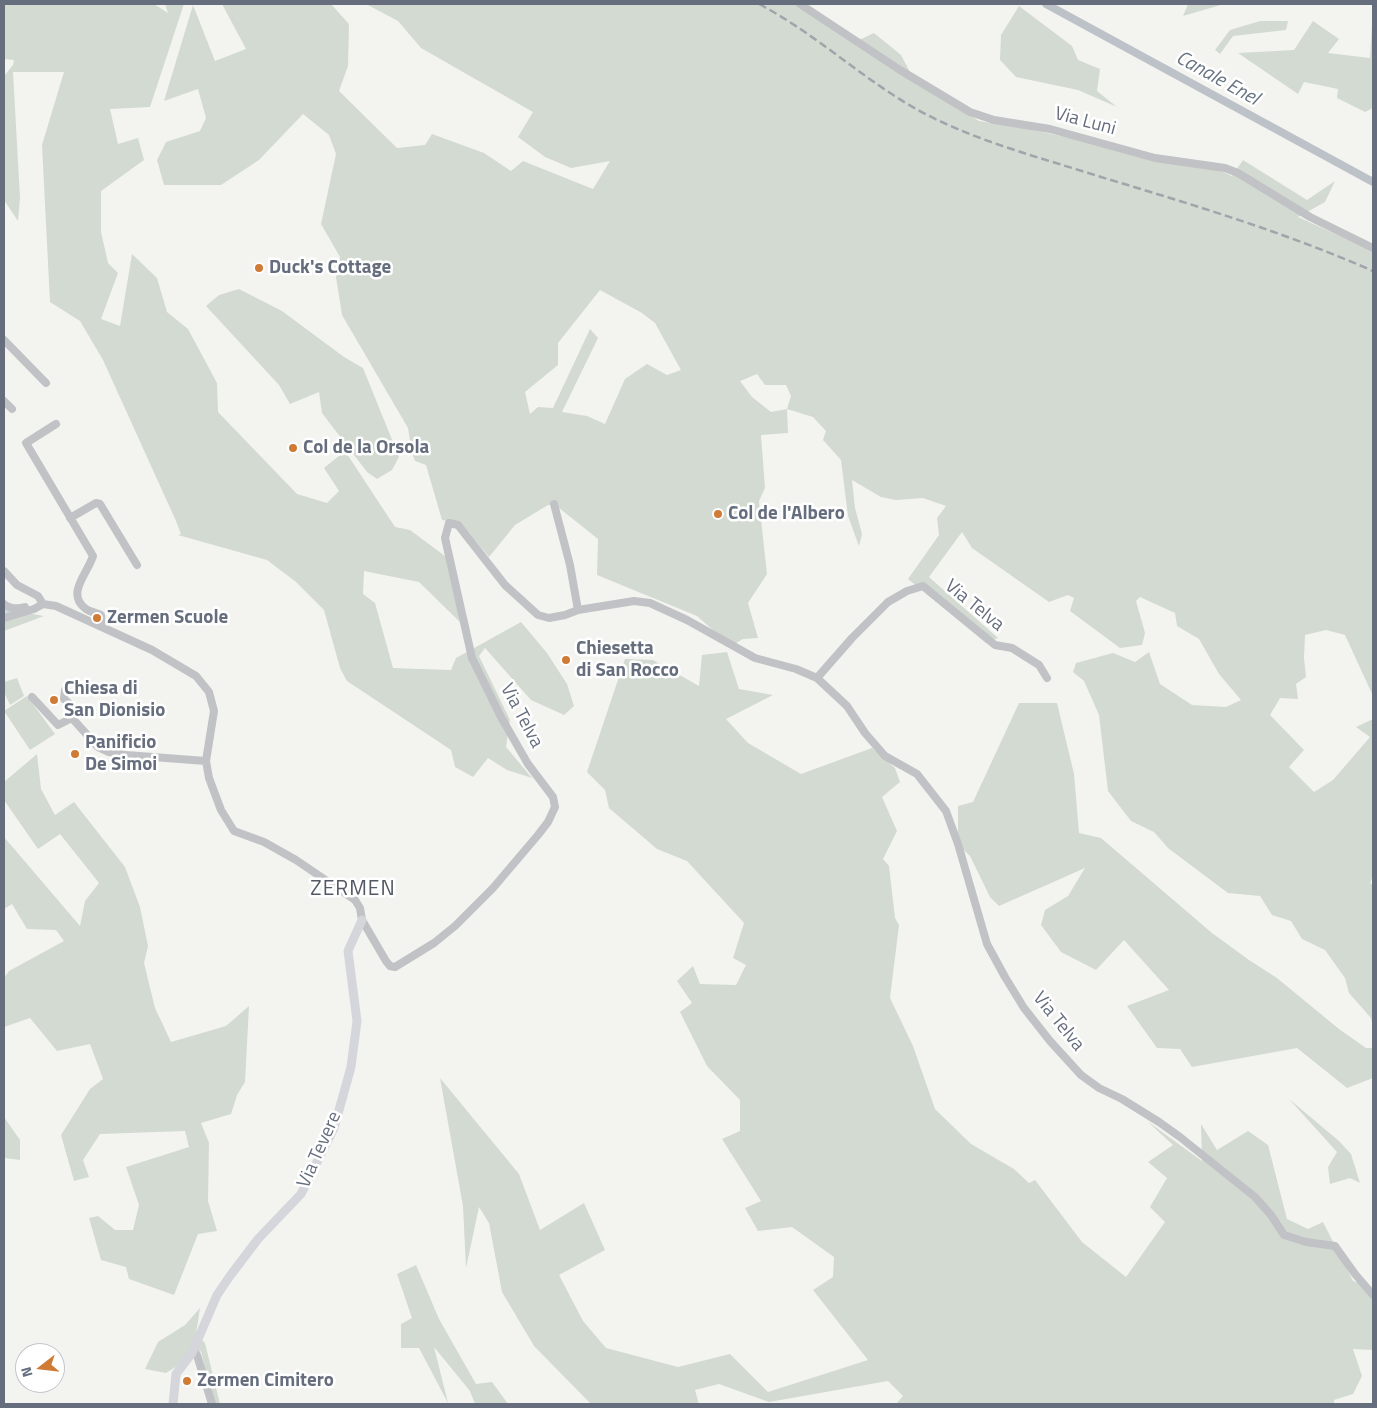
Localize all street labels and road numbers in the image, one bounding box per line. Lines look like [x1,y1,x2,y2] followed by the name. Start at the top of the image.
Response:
[1052,103,1118,141] street label: Via Luni
[940,575,1008,637] street label: Via Telva
[495,680,547,752] street label: Via Telva
[1027,988,1089,1056] street label: Via Telva
[293,1108,347,1192] street label: Via Tevere

